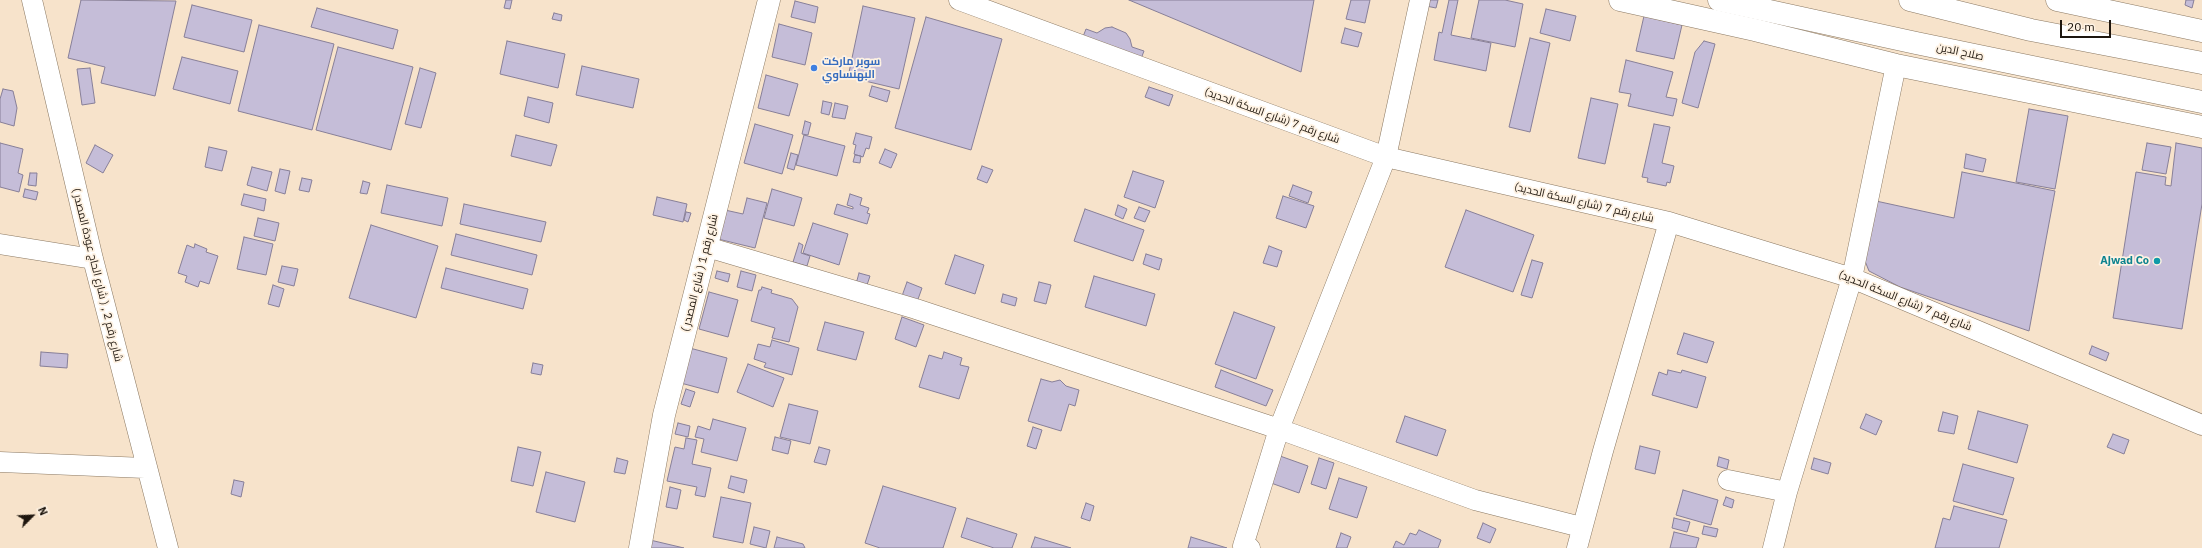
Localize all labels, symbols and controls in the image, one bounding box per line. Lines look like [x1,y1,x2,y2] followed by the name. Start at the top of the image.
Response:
[2062,12,2113,38] scale bar
[2067,19,2095,34] text: 20 m
[1935,41,1985,63] street label: صلاح الدين
[822,55,880,81] place label: سوبر ماركت البهنساوي
[809,63,819,73] marker: سوبر ماركت البهنساوي
[1203,85,1341,147] street label: شارع رقم 7 (شارع السكة الحديد)
[1513,181,1655,225] street label: شارع رقم 7 (شارع السكة الحديد)
[69,187,125,363] street label: شارع رقم 2 , ( شارع الحاج عودة المصدر )
[679,213,721,333] street label: شارع رقم 1 ( شارع المصدر )
[2100,254,2149,268] place label: Ajwad Co
[2152,256,2162,266] marker: Ajwad Co
[1836,268,1974,334] street label: شارع رقم 7 (شارع السكة الحديد)
[12,496,52,536] north arrow
[35,505,51,518] text: N

